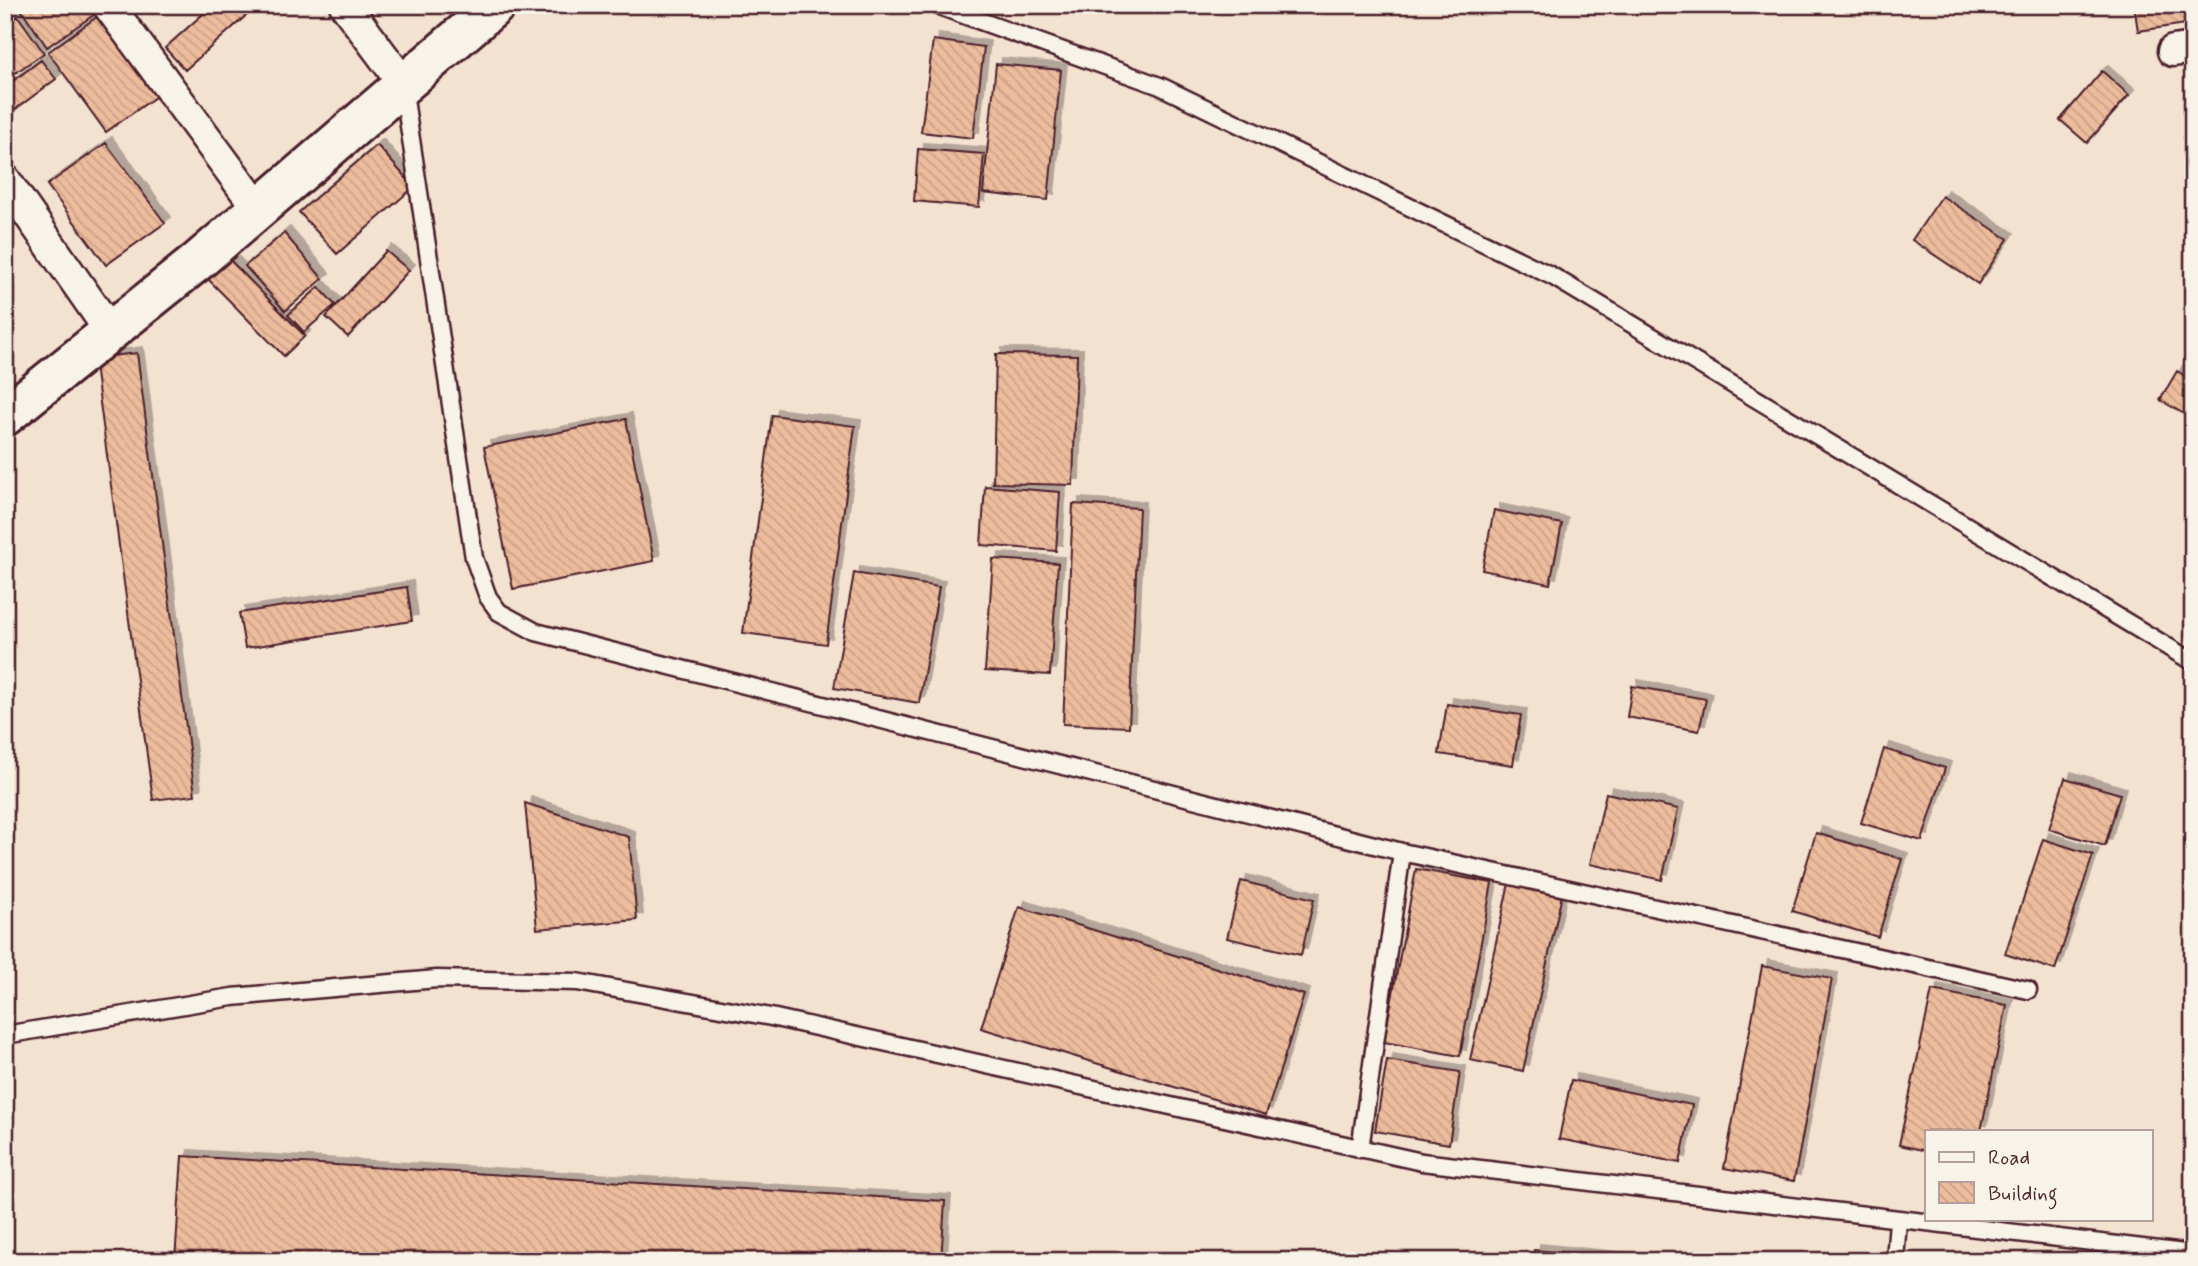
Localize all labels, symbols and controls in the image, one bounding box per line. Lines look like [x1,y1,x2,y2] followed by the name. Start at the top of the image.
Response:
[1925,1130,2152,1220] legend
[1988,1144,2030,1172] text: Road
[1988,1180,2058,1210] text: Building

